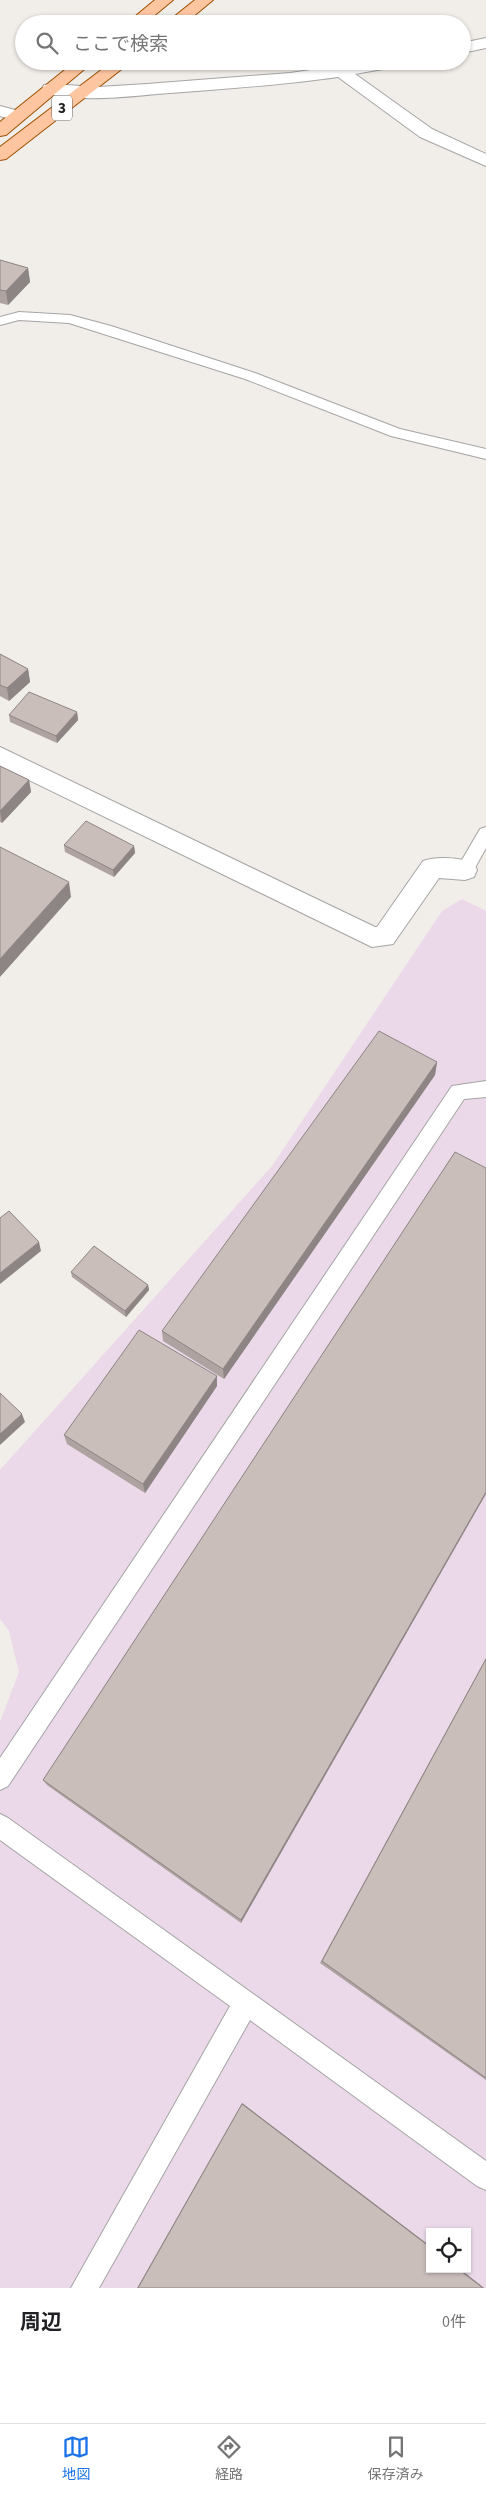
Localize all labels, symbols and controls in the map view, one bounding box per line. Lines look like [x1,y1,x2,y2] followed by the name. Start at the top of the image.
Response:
[15,15,471,70] search box
[33,29,61,57] icon: search
[73,31,168,58] text: ここで検索
[52,96,72,120] road number: 3
[426,2228,471,2273] map controls
[426,2228,471,2273] button: locate
[20,2307,62,2337] text: 周辺
[442,2311,466,2333] text: 0件
[62,2433,90,2485] tab: 地図
[215,2433,243,2485] tab: 経路
[368,2433,424,2485] tab: 保存済み

